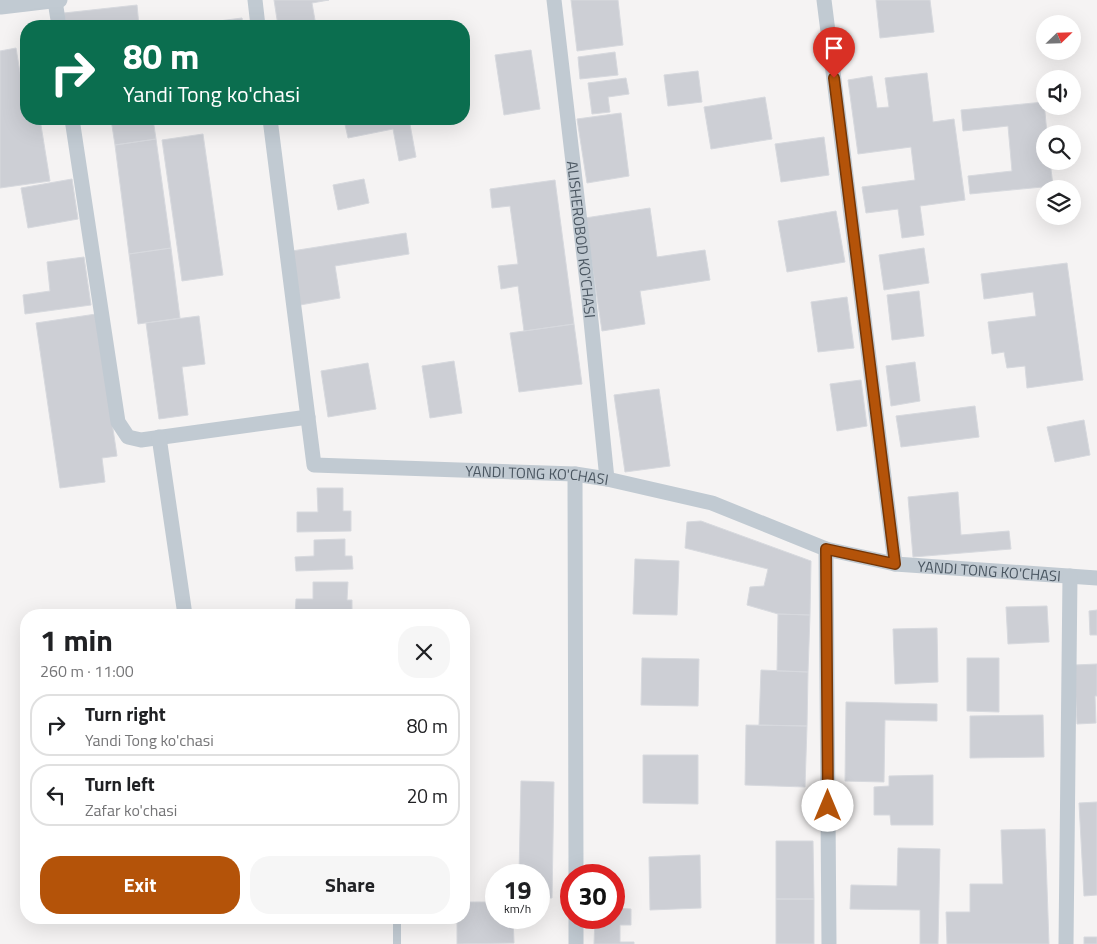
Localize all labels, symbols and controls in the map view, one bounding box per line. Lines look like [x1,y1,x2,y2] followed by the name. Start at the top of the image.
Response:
[1036,15,1081,60] north arrow
[1036,15,1081,225] map controls
[813,27,855,78] pin
[123,29,199,83] text: 80 m
[820,34,848,62] icon: arrive
[40,40,105,105] icon: right
[1036,70,1081,115] button: sound
[123,77,300,111] text: Yandi Tong ko'chasi
[1036,125,1081,170] button: search
[561,160,602,319] street label: ALISHEROBOD KO'CHASI
[1036,180,1081,225] button: layers
[465,459,610,491] street label: YANDI TONG KO'CHASI
[917,554,1062,587] street label: YANDI TONG KO'CHASI
[40,617,113,663] text: 1 min
[398,626,450,678] button: close
[40,659,134,683] text: 260 m · 11:00
[85,699,166,728] text: Turn right
[42,711,70,739] icon: right
[407,711,448,740] text: 80 m
[85,728,214,752] text: Yandi Tong ko'chasi
[85,769,155,798] text: Turn left
[801,779,853,831] position arrow
[42,781,70,809] icon: left
[407,781,448,810] text: 20 m
[85,798,177,822] text: Zafar ko'chasi
[40,856,240,914] button: Exit
[250,856,450,914] button: Share
[560,864,625,929] speed limit sign: 30
[503,871,532,909] text: 19
[504,899,531,918] text: km/h

